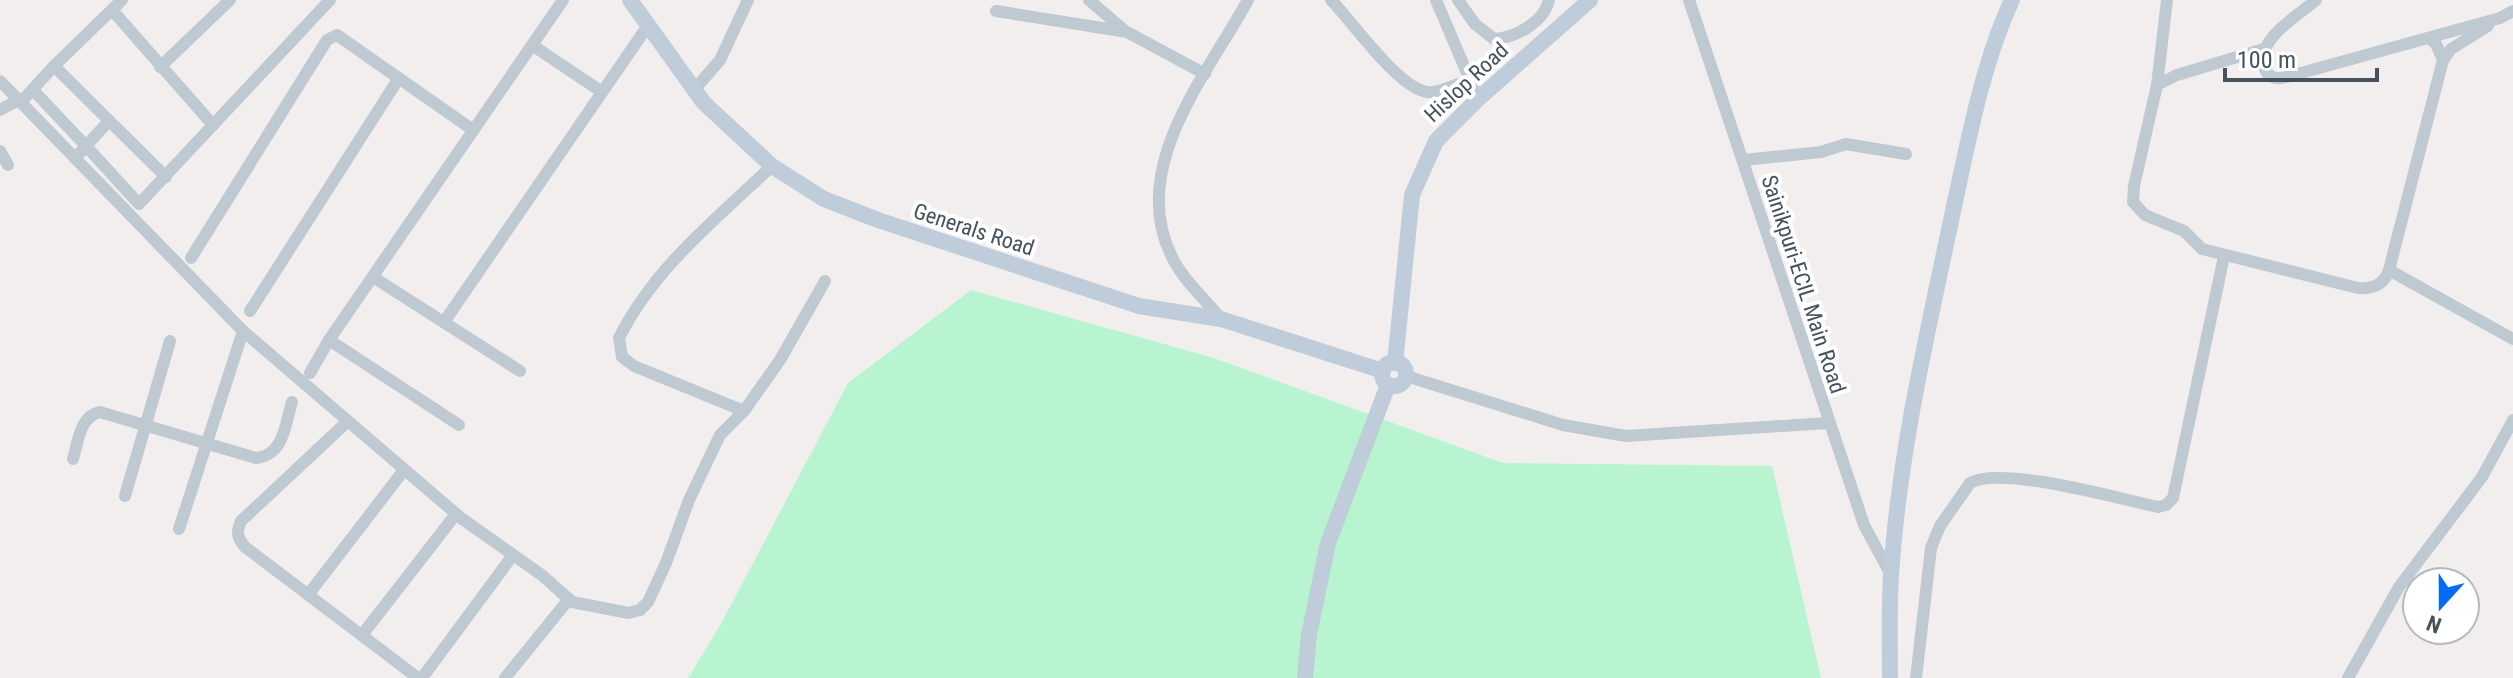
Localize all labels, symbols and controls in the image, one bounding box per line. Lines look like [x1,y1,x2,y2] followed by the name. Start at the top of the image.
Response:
[2225,32,2377,82] scale bar
[1419,37,1513,127] street label: Hislop Road
[2237,46,2296,74] text: 100 m
[1756,172,1851,396] street label: Sainikpuri-ECIL Main Road
[910,198,1037,261] street label: Generals Road
[2401,566,2481,646] north arrow
[2423,610,2445,638] text: N

